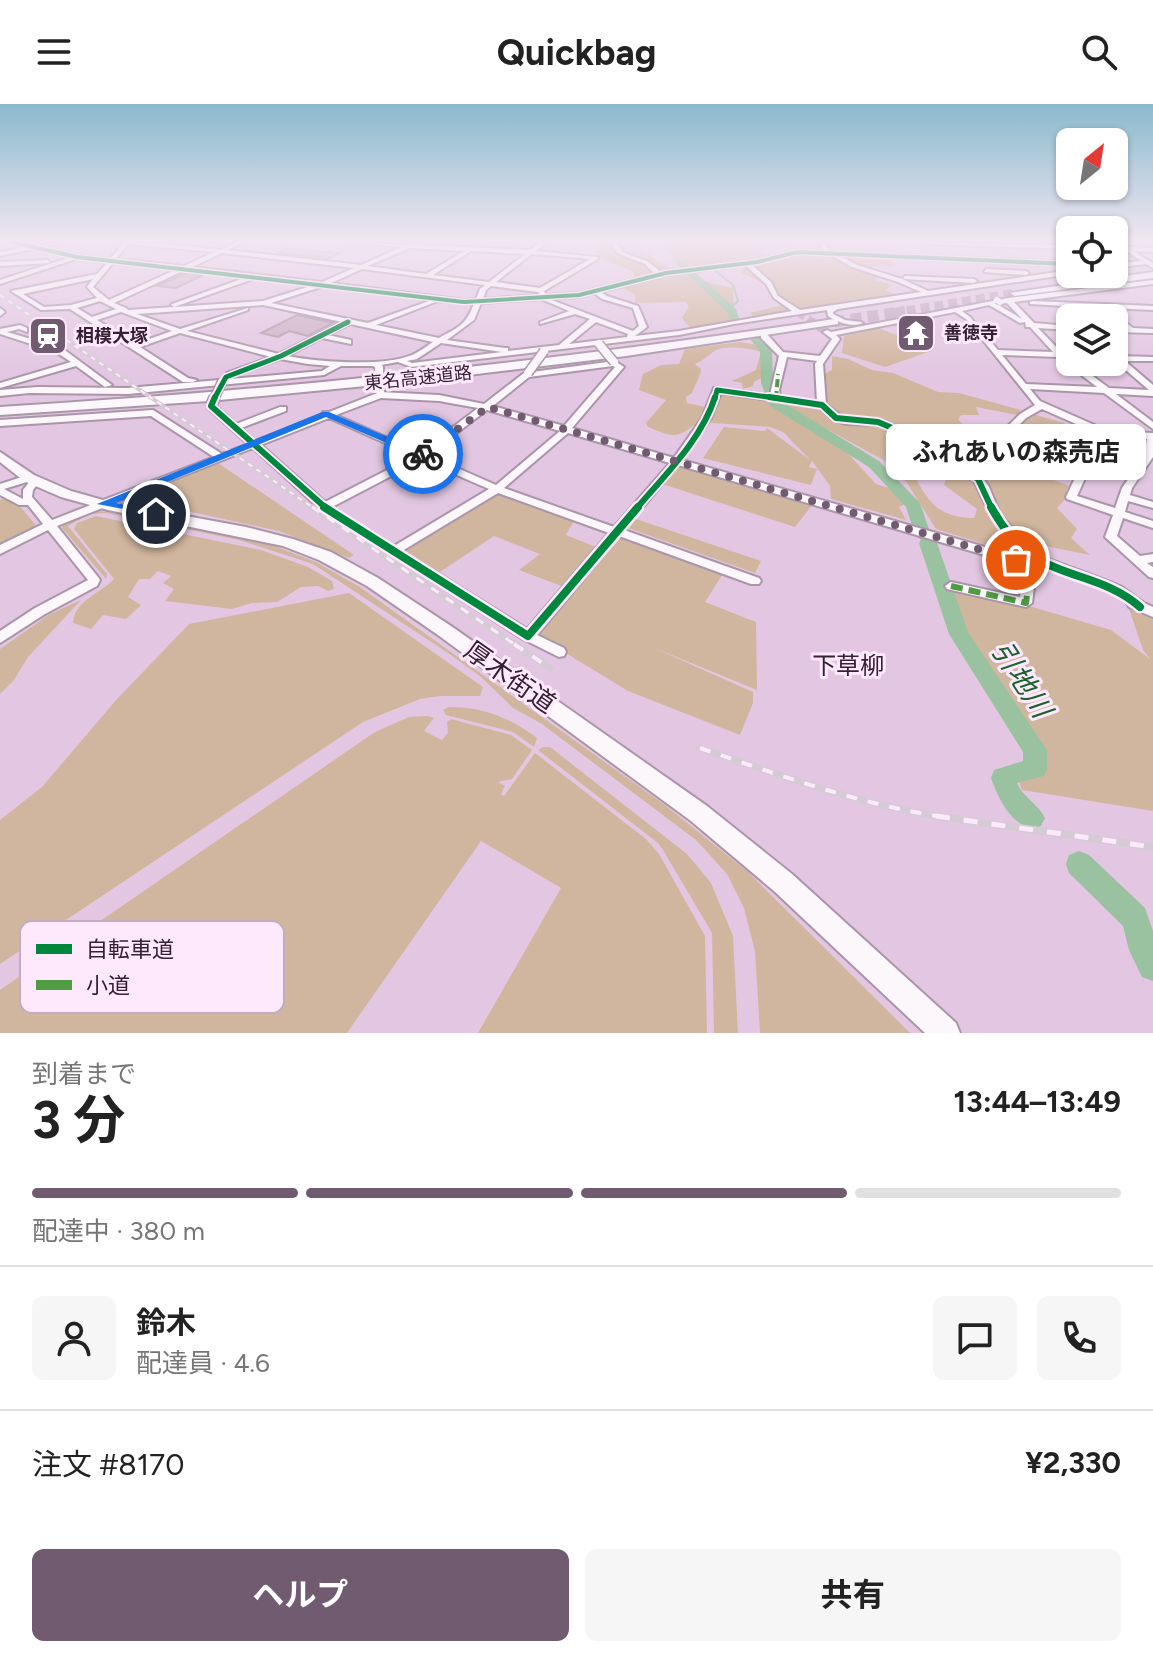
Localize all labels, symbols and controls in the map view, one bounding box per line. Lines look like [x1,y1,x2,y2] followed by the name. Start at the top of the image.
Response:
[32,30,76,74] icon: menu
[1077,30,1121,74] icon: search
[497,31,656,74] text: Quickbag
[1056,128,1128,200] north arrow
[1056,128,1128,376] map controls
[1056,216,1128,288] button: locate
[1056,304,1128,376] button: layers
[895,312,937,354] temple icon: 善徳寺
[27,315,69,357] station icon: 相模大塚
[944,322,998,344] place label: 善徳寺
[76,325,148,347] place label: 相模大塚
[363,361,473,395] street label: 東名高速道路
[383,414,463,494] courier
[886,424,1146,480] callout: ふれあいの森売店
[401,432,445,476] icon: bike
[912,436,1120,468] text: ふれあいの森売店
[122,480,190,548] pin
[134,492,178,536] icon: home
[982,526,1050,594] pin
[994,538,1038,582] icon: bag
[458,634,562,720] street label: 厚木街道
[985,635,1061,726] water label: 引地川
[812,651,884,680] district label: 下草柳
[20,921,284,1013] legend
[86,936,174,963] text: 自転車道
[86,972,130,999] text: 小道
[32,1058,136,1090] text: 到着まで
[953,1083,1121,1120] text: 13:44–13:49
[32,1089,125,1151] text: 3 分
[32,1215,205,1247] text: 配達中 · 380 m
[32,1296,116,1380] button: person
[933,1296,1017,1380] button: chat
[1037,1296,1121,1380] button: phone
[136,1304,196,1341] text: 鈴木
[136,1347,270,1379] text: 配達員 · 4.6
[1025,1444,1121,1481] text: ¥2,330
[32,1446,184,1483] text: 注文 #8170
[32,1549,569,1641] button: ヘルプ
[585,1549,1121,1641] button: 共有

